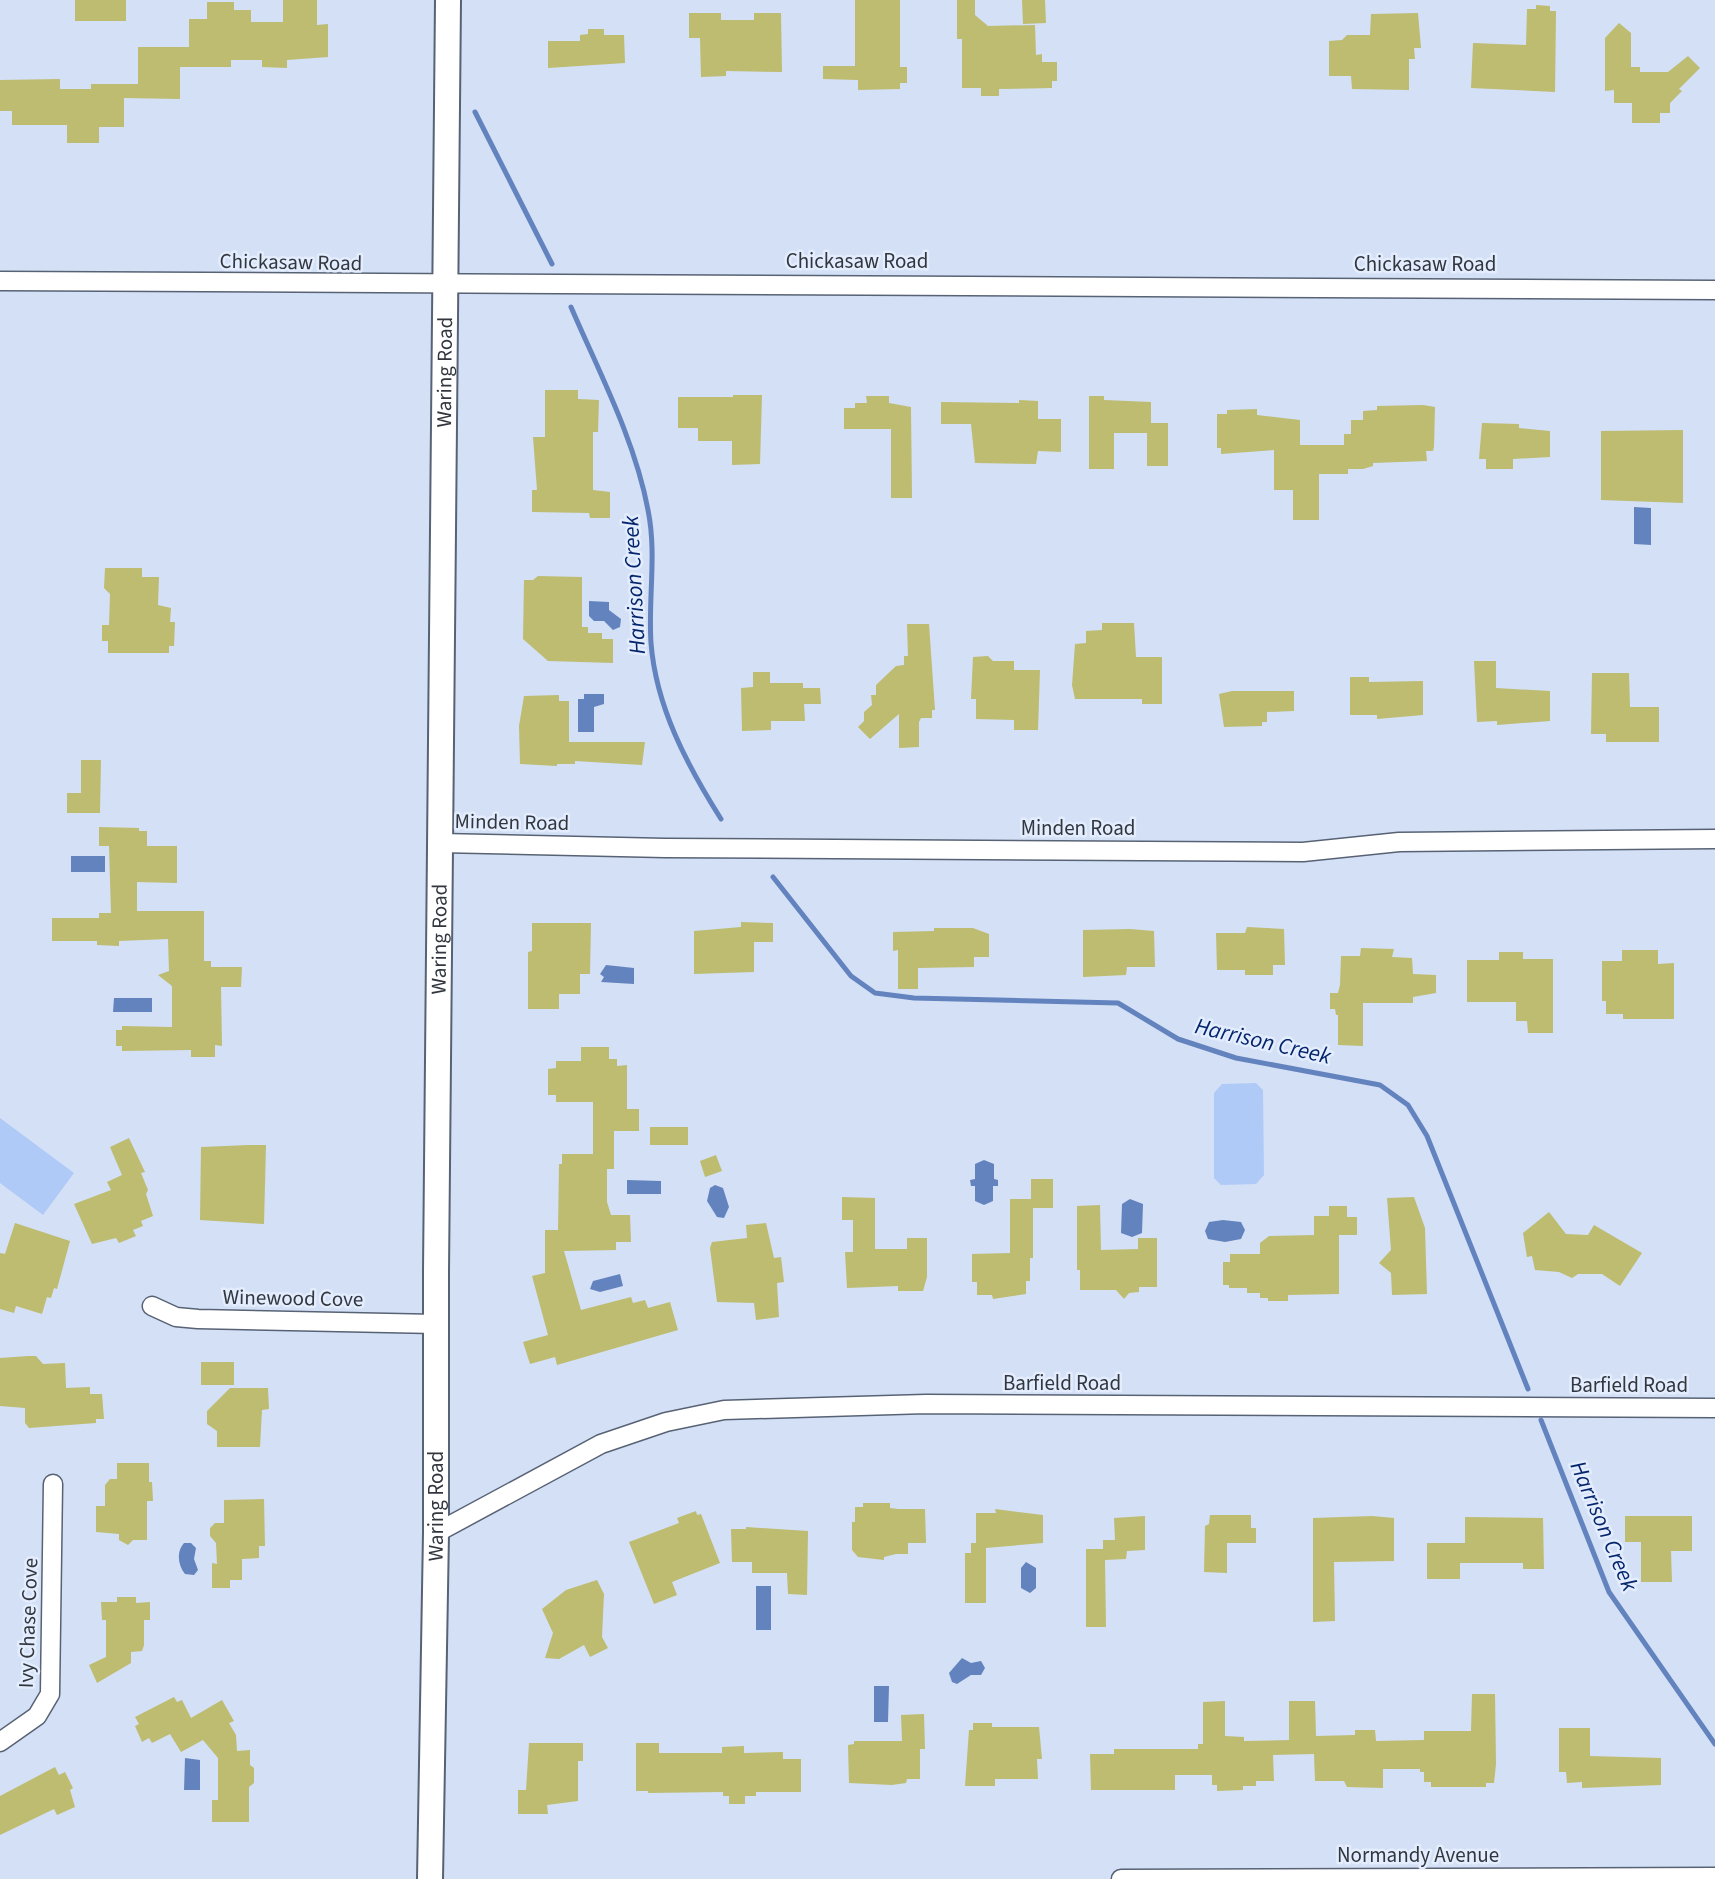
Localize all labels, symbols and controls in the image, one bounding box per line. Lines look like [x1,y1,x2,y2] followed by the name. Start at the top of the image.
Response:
[219,246,363,278] street label: Chickasaw Road
[786,246,928,276] street label: Chickasaw Road
[1354,249,1496,279] street label: Chickasaw Road
[429,317,460,428] street label: Waring Road
[614,514,654,655] water label: Harrison Creek
[454,806,570,838] street label: Minden Road
[1021,813,1135,843] street label: Minden Road
[424,884,455,995] street label: Waring Road
[1192,1009,1335,1073] water label: Harrison Creek
[222,1282,364,1314] street label: Winewood Cove
[1003,1368,1121,1398] street label: Barfield Road
[1570,1370,1688,1400] street label: Barfield Road
[421,1451,451,1562] street label: Waring Road
[1562,1456,1647,1597] water label: Harrison Creek
[11,1557,45,1689] street label: Ivy Chase Cove
[1337,1840,1499,1870] street label: Normandy Avenue

